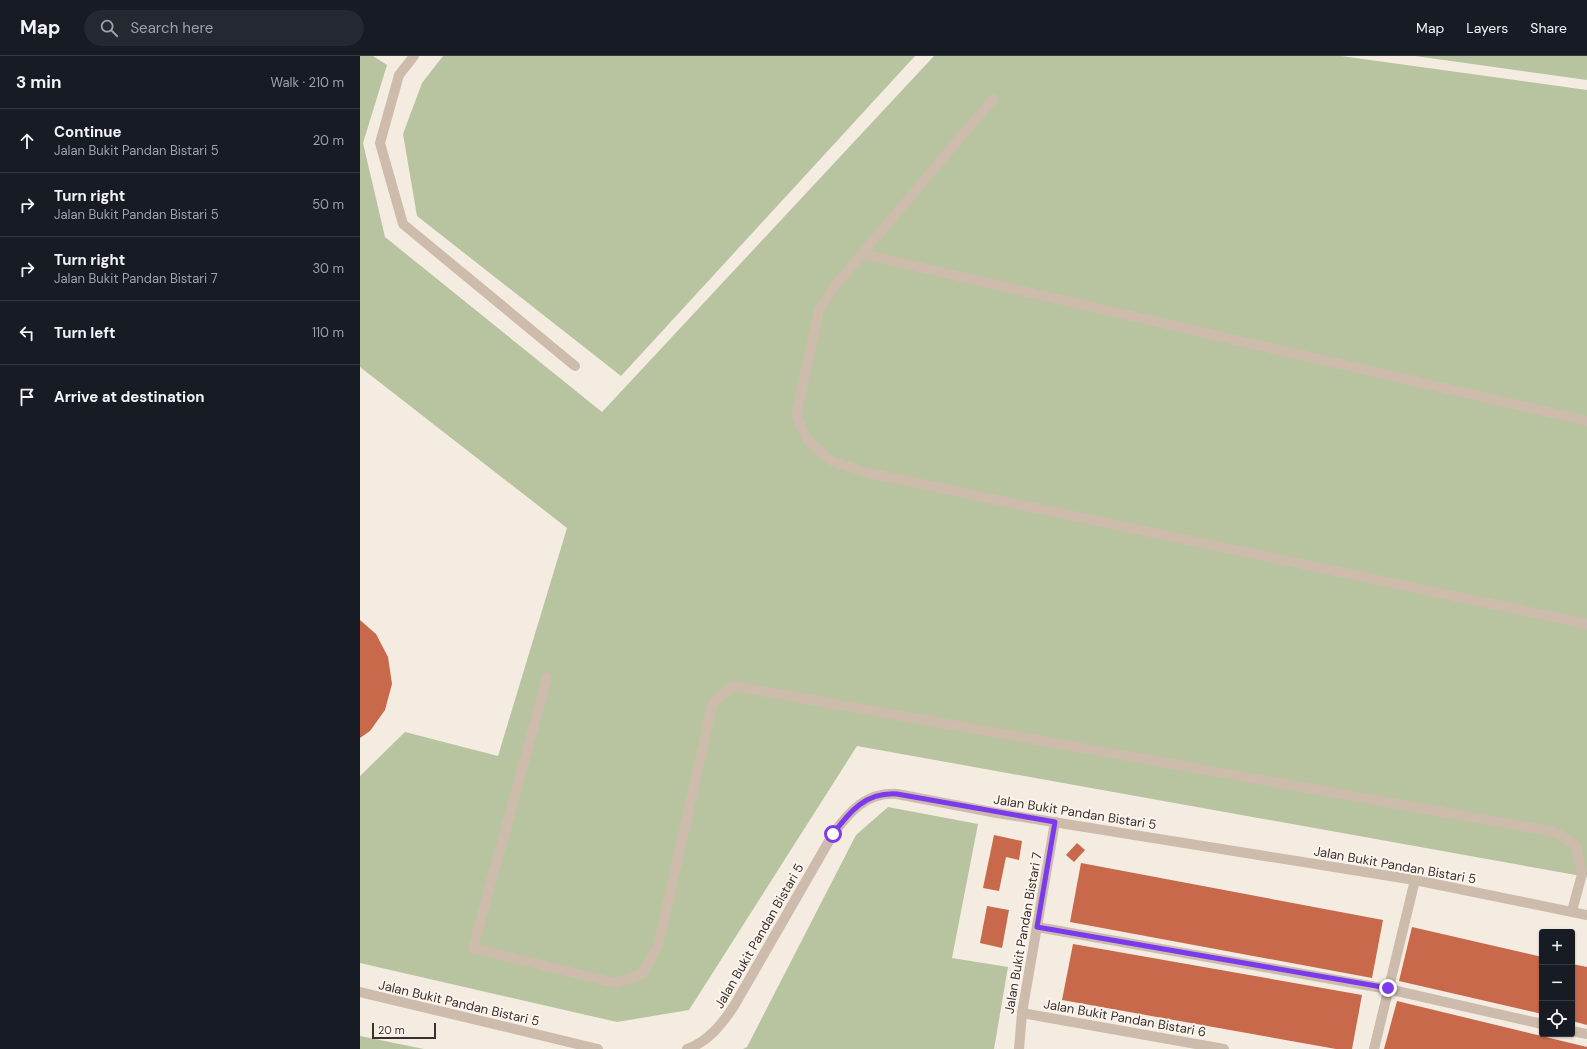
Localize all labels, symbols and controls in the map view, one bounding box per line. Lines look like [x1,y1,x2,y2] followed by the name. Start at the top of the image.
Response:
[84,10,364,46] search box
[20,15,60,40] text: Map
[98,17,120,39] icon: search
[130,18,213,38] text: Search here
[1416,19,1444,37] text: Map
[1466,19,1508,37] text: Layers
[1530,19,1567,37] text: Share
[16,71,61,93] text: 3 min
[271,74,344,91] text: Walk · 210 m
[54,122,122,142] text: Continue
[16,130,38,152] icon: ahead
[313,132,344,149] text: 20 m
[54,142,219,159] text: Jalan Bukit Pandan Bistari 5
[54,186,125,206] text: Turn right
[16,194,38,216] icon: right
[312,196,344,213] text: 50 m
[54,206,219,223] text: Jalan Bukit Pandan Bistari 5
[54,250,125,270] text: Turn right
[16,258,38,280] icon: right
[312,260,344,277] text: 30 m
[54,270,218,287] text: Jalan Bukit Pandan Bistari 7
[16,322,38,344] icon: left
[54,323,115,343] text: Turn left
[312,324,344,341] text: 110 m
[16,386,38,408] icon: arrive
[54,387,205,407] text: Arrive at destination
[992,791,1158,833] street label: Jalan Bukit Pandan Bistari 5
[824,825,842,843] route start
[1312,842,1478,888] street label: Jalan Bukit Pandan Bistari 5
[1000,851,1046,1015] street label: Jalan Bukit Pandan Bistari 7
[710,860,808,1012] street label: Jalan Bukit Pandan Bistari 5
[1539,929,1575,1037] map controls
[1539,929,1575,965] button: +
[1539,965,1575,1001] button: −
[377,976,541,1030] street label: Jalan Bukit Pandan Bistari 5
[1379,979,1397,997] route end
[1042,995,1208,1041] street label: Jalan Bukit Pandan Bistari 6
[1539,1001,1575,1037] button: locate
[372,1021,436,1040] scale bar
[378,1023,404,1037] text: 20 m

